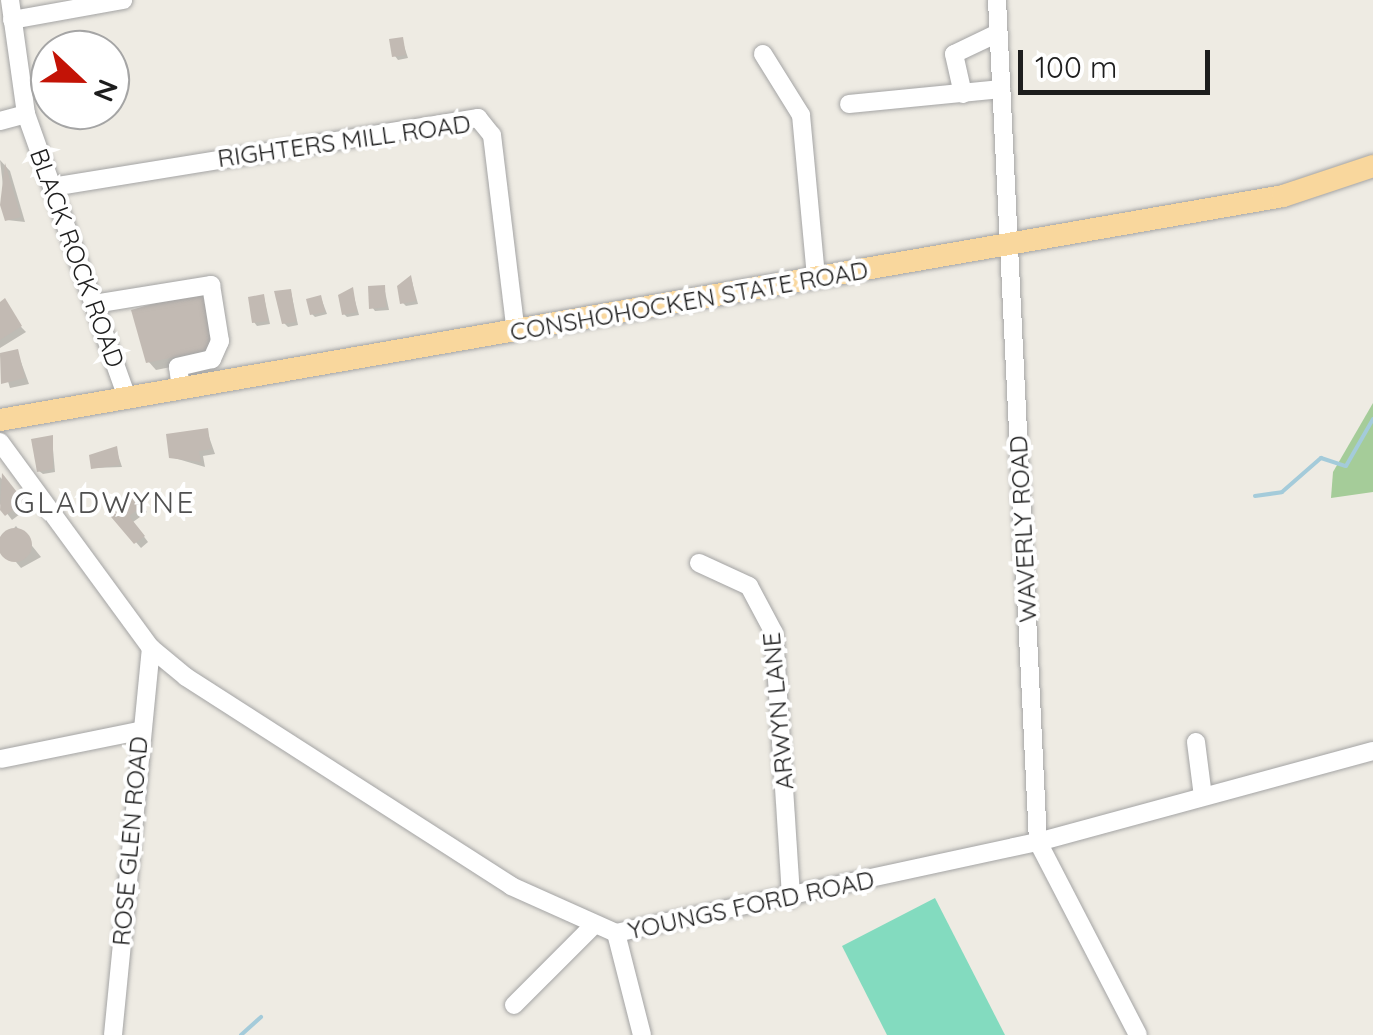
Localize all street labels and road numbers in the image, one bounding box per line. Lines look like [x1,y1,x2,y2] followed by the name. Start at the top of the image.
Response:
[215,108,473,174] street label: RIGHTERS MILL ROAD
[23,144,131,372] street label: BLACK ROCK ROAD
[508,255,870,347] street label: CONSHOHOCKEN STATE ROAD
[1003,435,1043,623] street label: WAVERLY ROAD
[756,631,800,791] street label: ARWYN LANE
[106,735,154,947] street label: ROSE GLEN ROAD
[625,864,877,946] street label: YOUNGS FORD ROAD

